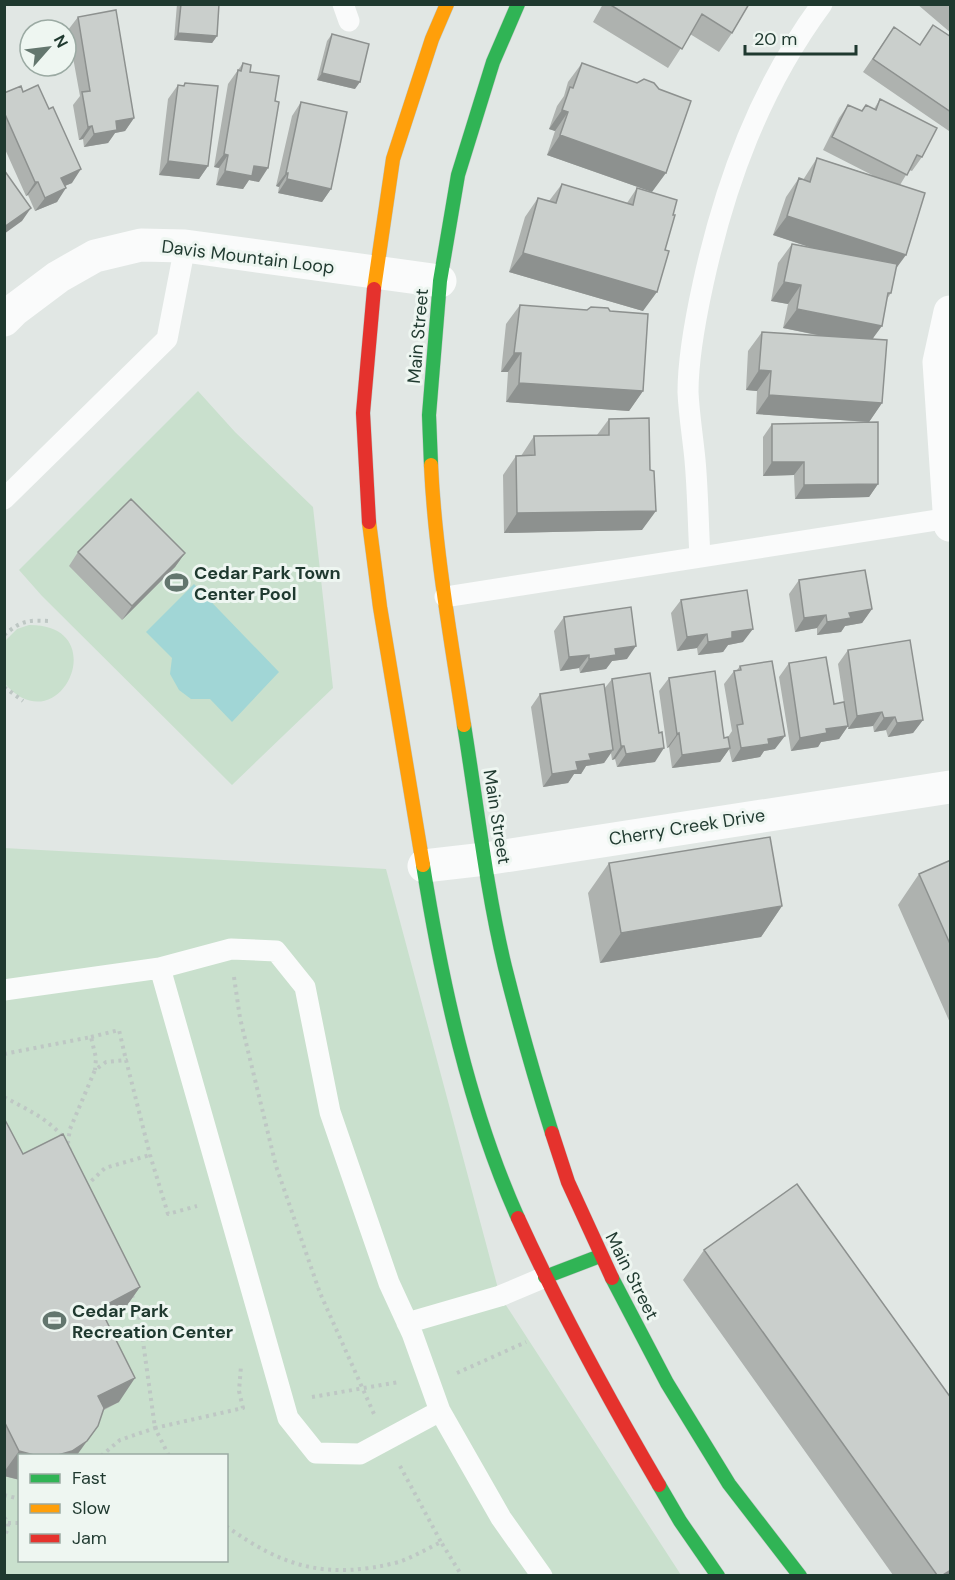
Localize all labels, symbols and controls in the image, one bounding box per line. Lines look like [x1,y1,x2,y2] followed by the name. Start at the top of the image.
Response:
[18,18,78,78] north arrow
[745,18,856,56] scale bar
[754,27,797,51] text: 20 m
[49,31,73,51] text: N
[160,234,336,280] street label: Davis Mountain Loop
[402,287,434,385] street label: Main Street
[194,561,341,606] place label: Cedar Park Town Center Pool
[163,570,189,596] sports icon: Cedar Park Town Center Pool
[478,768,516,866] street label: Main Street
[607,803,767,851] street label: Cherry Creek Drive
[600,1228,664,1324] street label: Main Street
[72,1299,233,1344] place label: Cedar Park Recreation Center
[41,1308,67,1334] sports icon: Cedar Park Recreation Center
[18,1454,228,1562] legend
[72,1466,107,1490] text: Fast
[72,1496,111,1520] text: Slow
[72,1526,107,1550] text: Jam

